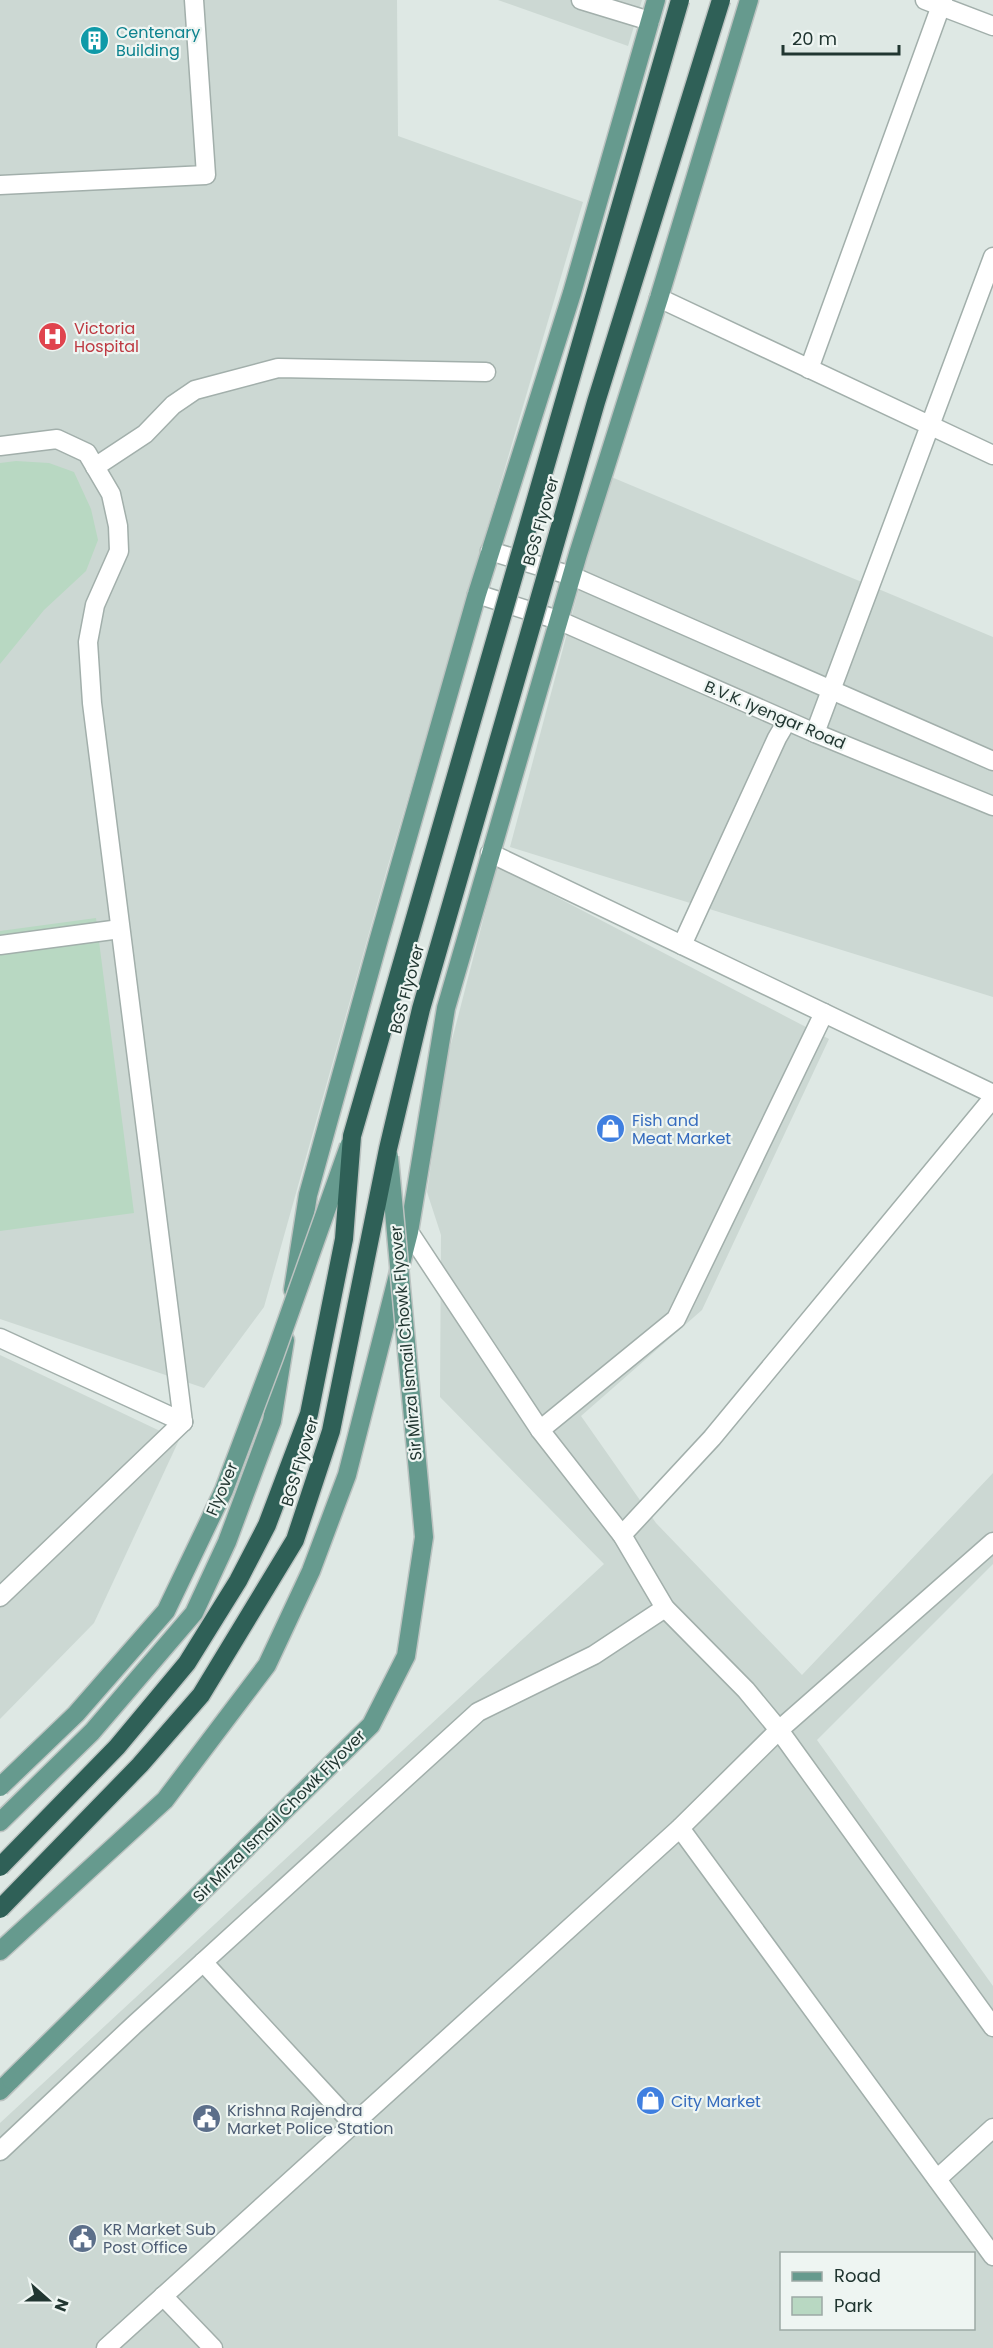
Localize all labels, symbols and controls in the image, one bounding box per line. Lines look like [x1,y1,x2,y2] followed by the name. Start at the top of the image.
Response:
[783,18,898,56] scale bar
[116,21,200,62] place label: Centenary Building
[79,25,111,57] building icon: Centenary Building
[792,26,837,51] text: 20 m
[74,317,139,358] place label: Victoria Hospital
[37,321,69,353] hospital icon: Victoria Hospital
[517,474,565,568] street label: BGS Flyover
[701,675,849,755] street label: B.V.K. Iyengar Road
[384,942,430,1036] street label: BGS Flyover
[632,1109,731,1150] place label: Fish and Meat Market
[595,1113,627,1145] shop icon: Fish and Meat Market
[384,1224,428,1462] street label: Sir Mirza Ismail Chowk Flyover
[276,1415,324,1509] street label: BGS Flyover
[200,1459,244,1519] street label: Flyover
[187,1724,371,1908] street label: Sir Mirza Ismail Chowk Flyover
[634,2085,666,2117] shop icon: City Market
[671,2090,761,2113] place label: City Market
[227,2099,393,2140] place label: Krishna Rajendra Market Police Station
[190,2103,222,2135] public building icon: Krishna Rajendra Market Police Station
[103,2218,216,2259] place label: KR Market Sub Post Office
[66,2222,98,2254] public building icon: KR Market Sub Post Office
[780,2252,975,2330] legend
[834,2263,881,2288] text: Road
[18,2270,78,2330] north arrow
[834,2293,873,2318] text: Park
[49,2295,74,2315] text: N

